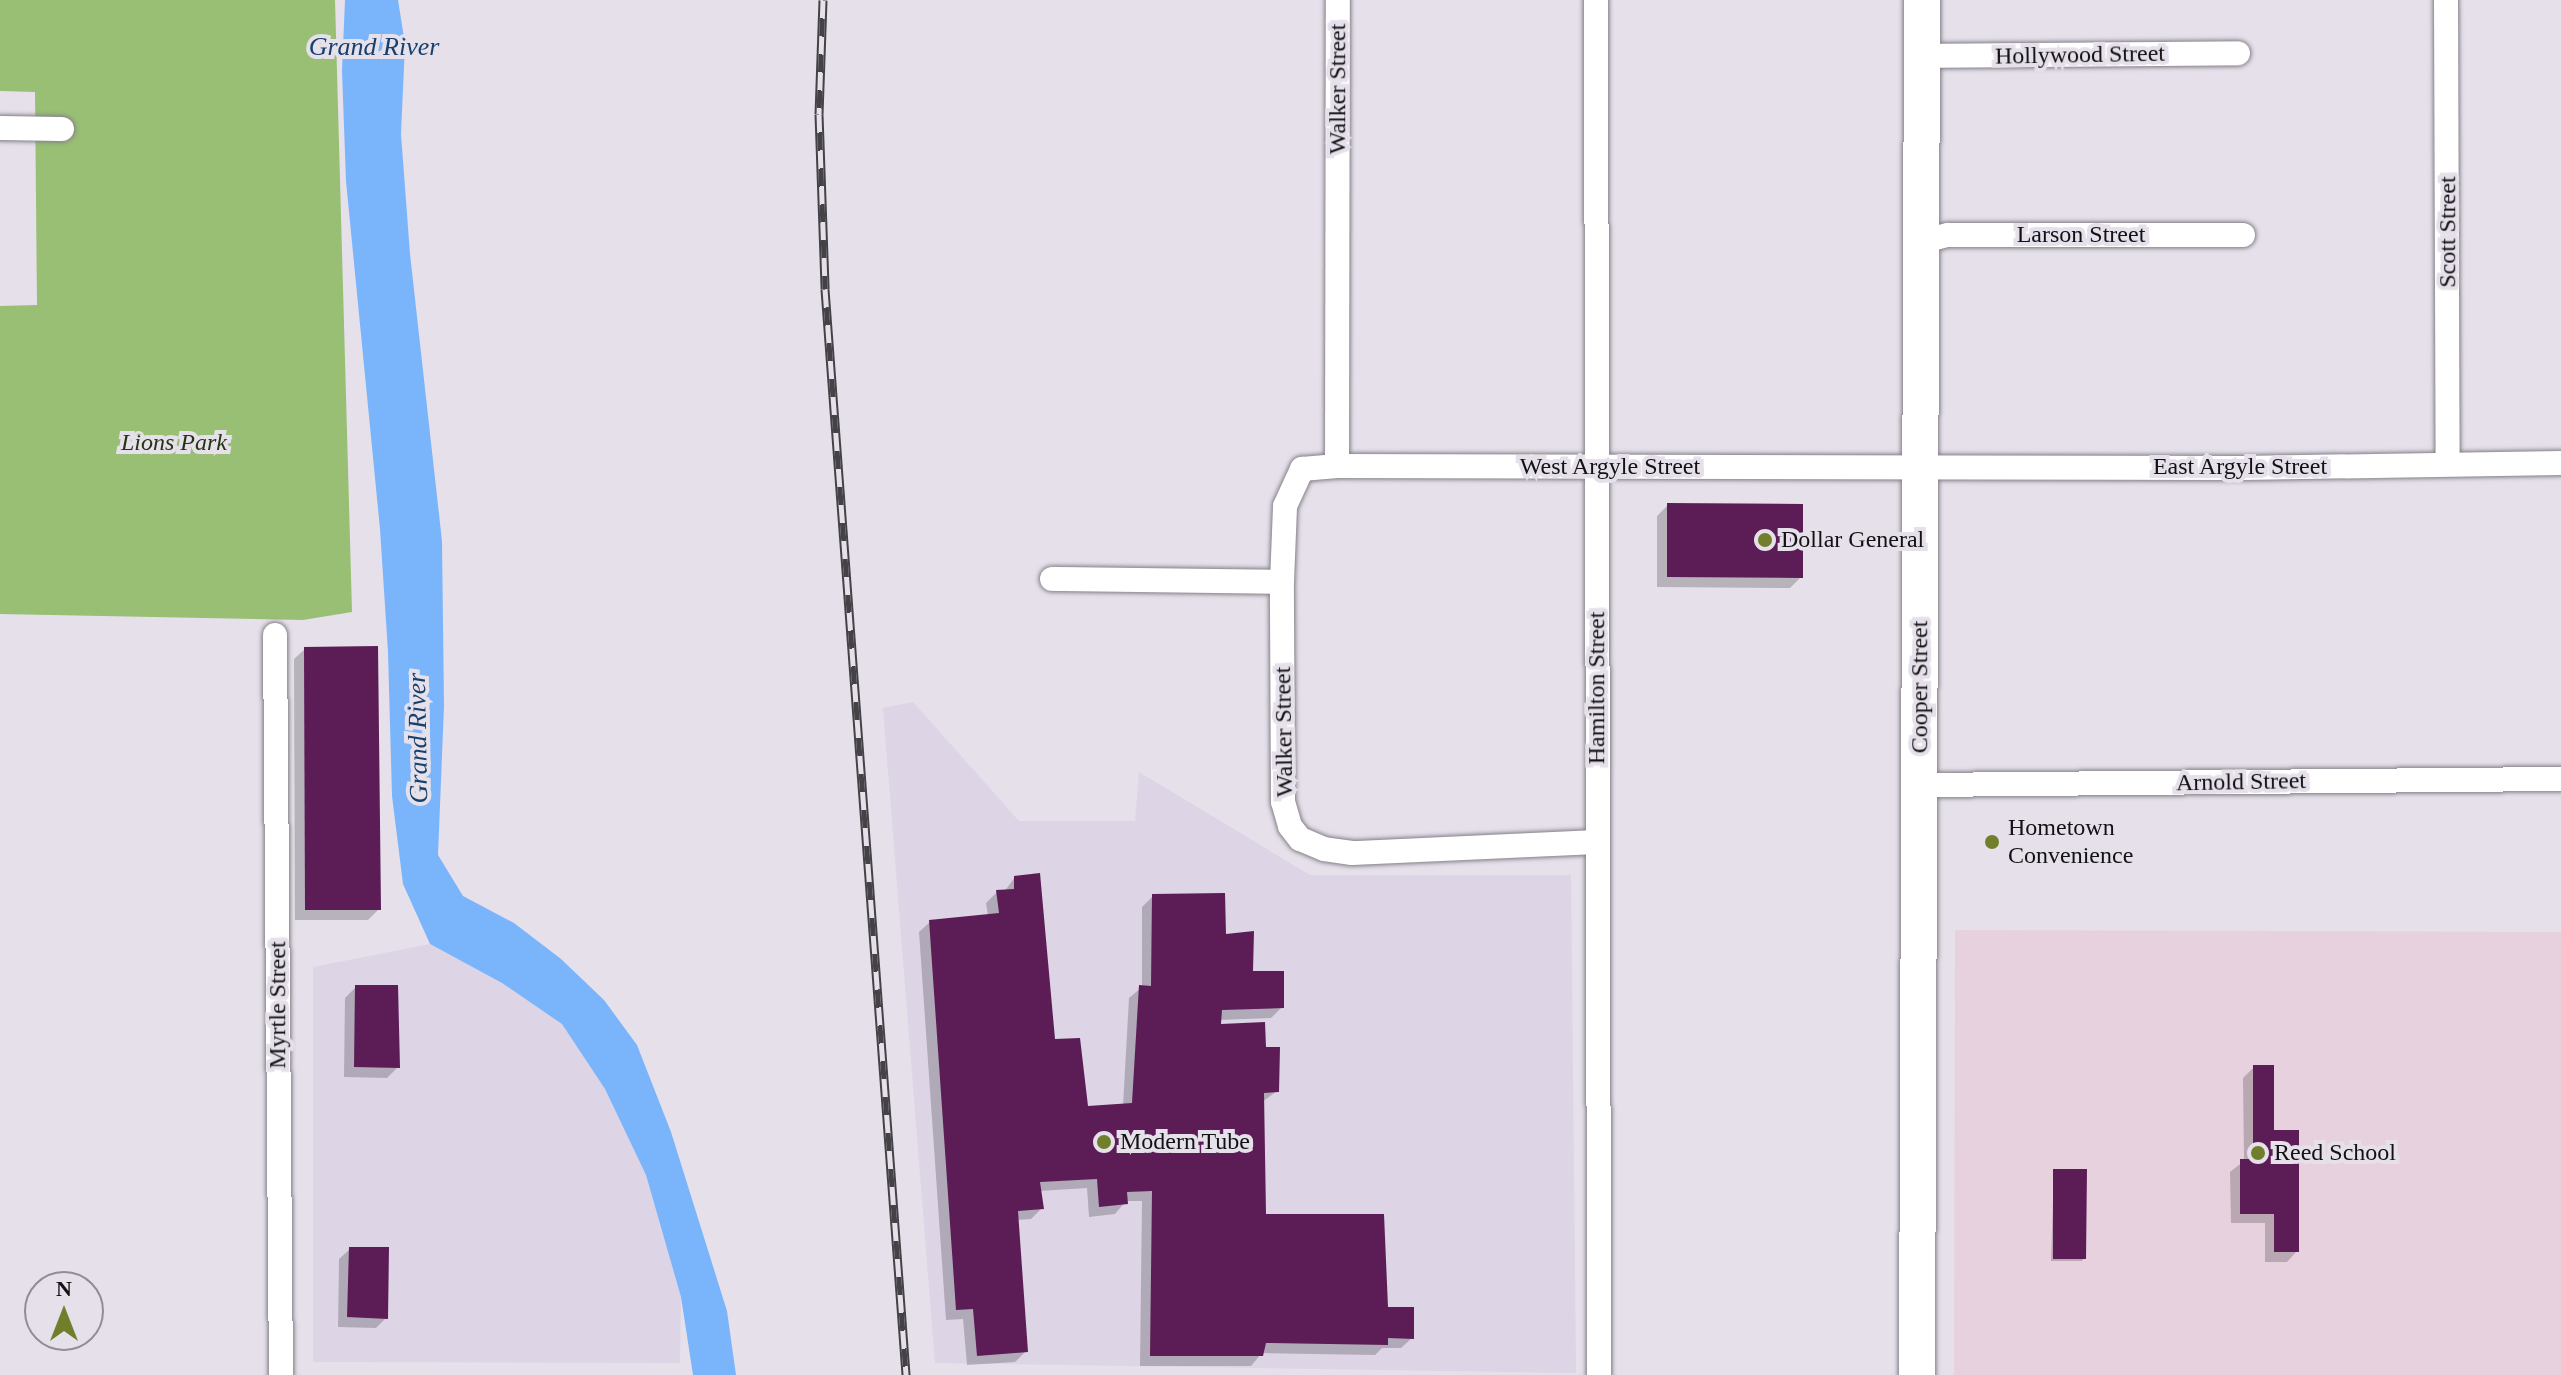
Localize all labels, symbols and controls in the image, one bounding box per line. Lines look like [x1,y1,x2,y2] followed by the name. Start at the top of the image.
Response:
[1324,24,1352,154] street label: Walker Street
[309,31,439,63] water label: Grand River
[1995,39,2165,71] street label: Hollywood Street
[2434,176,2462,288] street label: Scott Street
[2017,221,2145,249] street label: Larson Street
[121,429,227,457] park label: Lions Park
[1519,453,1701,481] street label: West Argyle Street
[2152,453,2328,481] street label: East Argyle Street
[1781,526,1924,554] place label: Dollar General
[1756,531,1774,549] marker: Dollar General
[1583,612,1611,764] street label: Hamilton Street
[1906,621,1934,753] street label: Cooper Street
[1268,666,1300,798] street label: Walker Street
[401,672,435,804] water label: Grand River
[2176,766,2306,798] street label: Arnold Street
[2008,814,2133,870] place label: Hometown Convenience
[1983,833,2001,851] marker: Hometown Convenience
[264,941,292,1069] street label: Myrtle Street
[1120,1128,1250,1156] place label: Modern Tube
[1095,1133,1113,1151] marker: Modern Tube
[2274,1139,2396,1167] place label: Reed School
[2249,1144,2267,1162] marker: Reed School
[24,1271,104,1351] north arrow
[56,1276,72,1301] text: N

